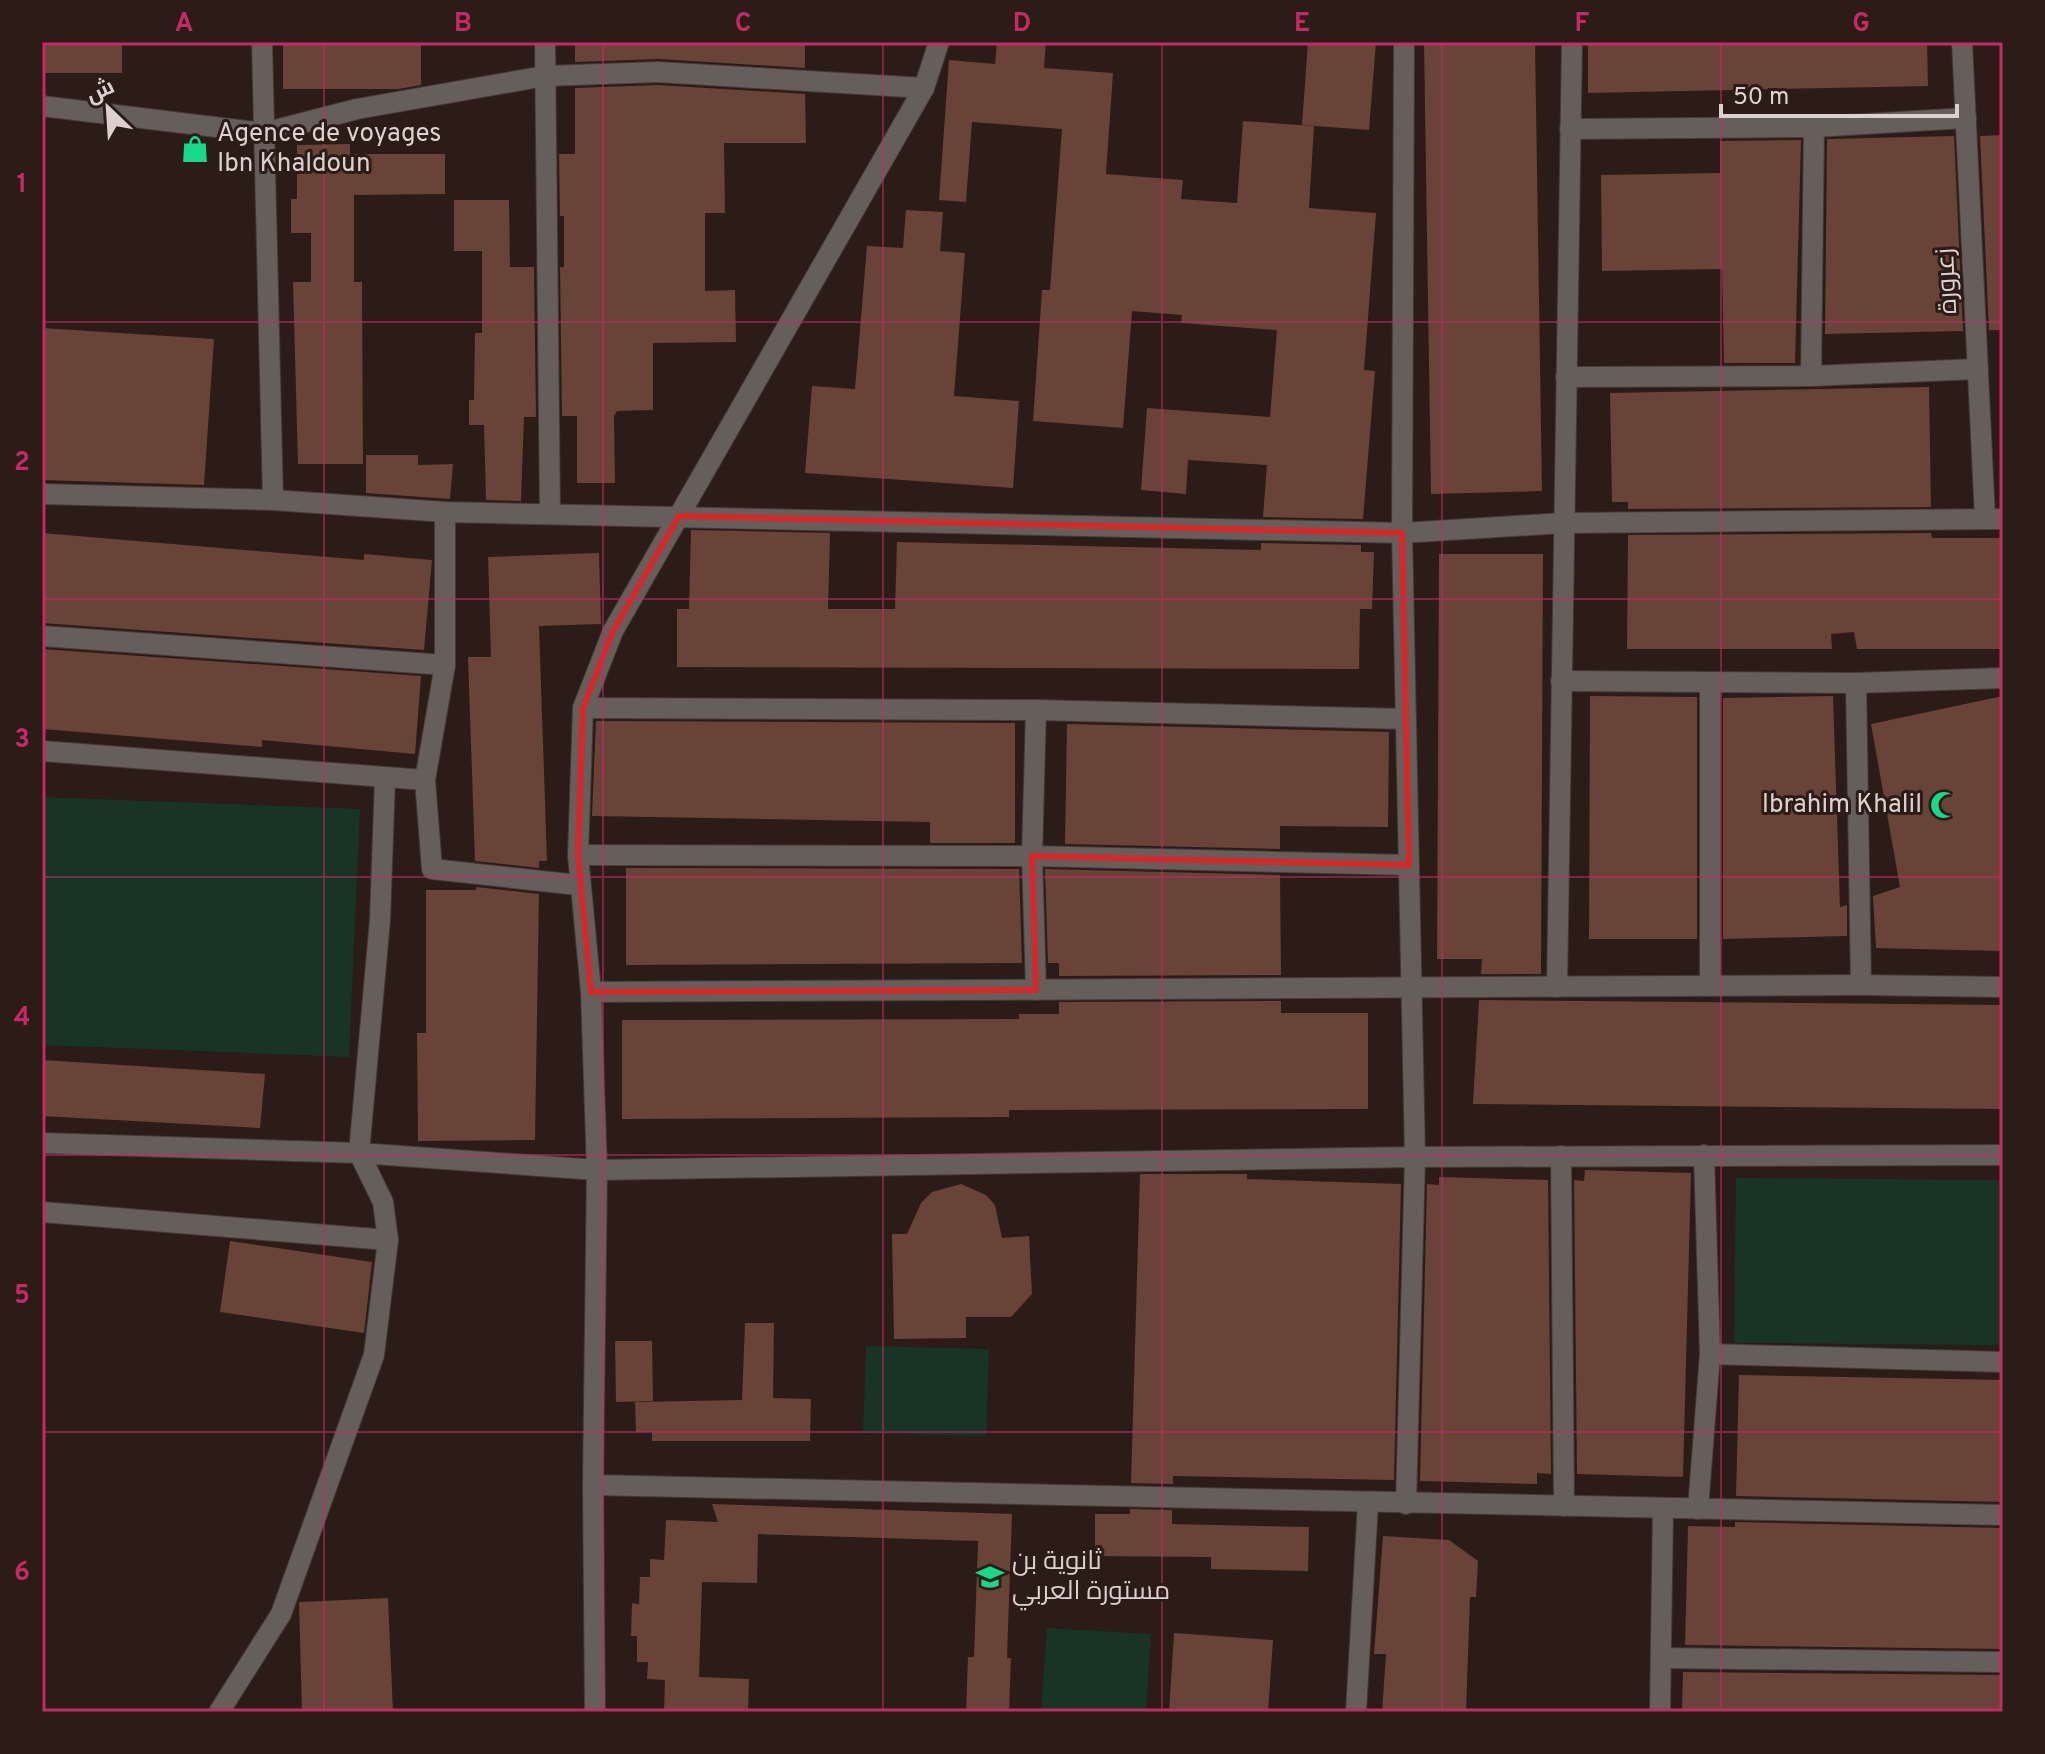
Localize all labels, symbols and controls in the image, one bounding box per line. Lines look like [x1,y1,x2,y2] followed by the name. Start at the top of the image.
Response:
[175,8,193,41] text: A
[454,8,472,41] text: B
[735,8,751,41] text: C
[1013,8,1031,41] text: D
[1294,8,1310,41] text: E
[1575,8,1590,41] text: F
[1852,8,1870,41] text: G
[68,68,148,148] north arrow
[1721,68,1957,118] scale bar
[82,74,119,110] text: ش
[1733,83,1789,113] text: 50 m
[217,118,441,181] place label: Agence de voyages Ibn Khaldoun
[180,134,210,164] shop icon: Agence de voyages Ibn Khaldoun
[17,169,27,202] text: 1
[1930,247,1966,315] street label: زعرورة
[14,447,30,480] text: 2
[14,724,30,757] text: 3
[1762,789,1922,822] place label: Ibrahim Khalil
[1929,790,1959,820] mosque icon: Ibrahim Khalil
[14,1002,30,1035] text: 4
[14,1280,30,1313] text: 5
[1012,1546,1170,1611] place label: ثانوية بن مستورة العربي
[14,1557,30,1590] text: 6
[975,1562,1005,1592] school or university icon: ثانوية بن مستورة العربي

